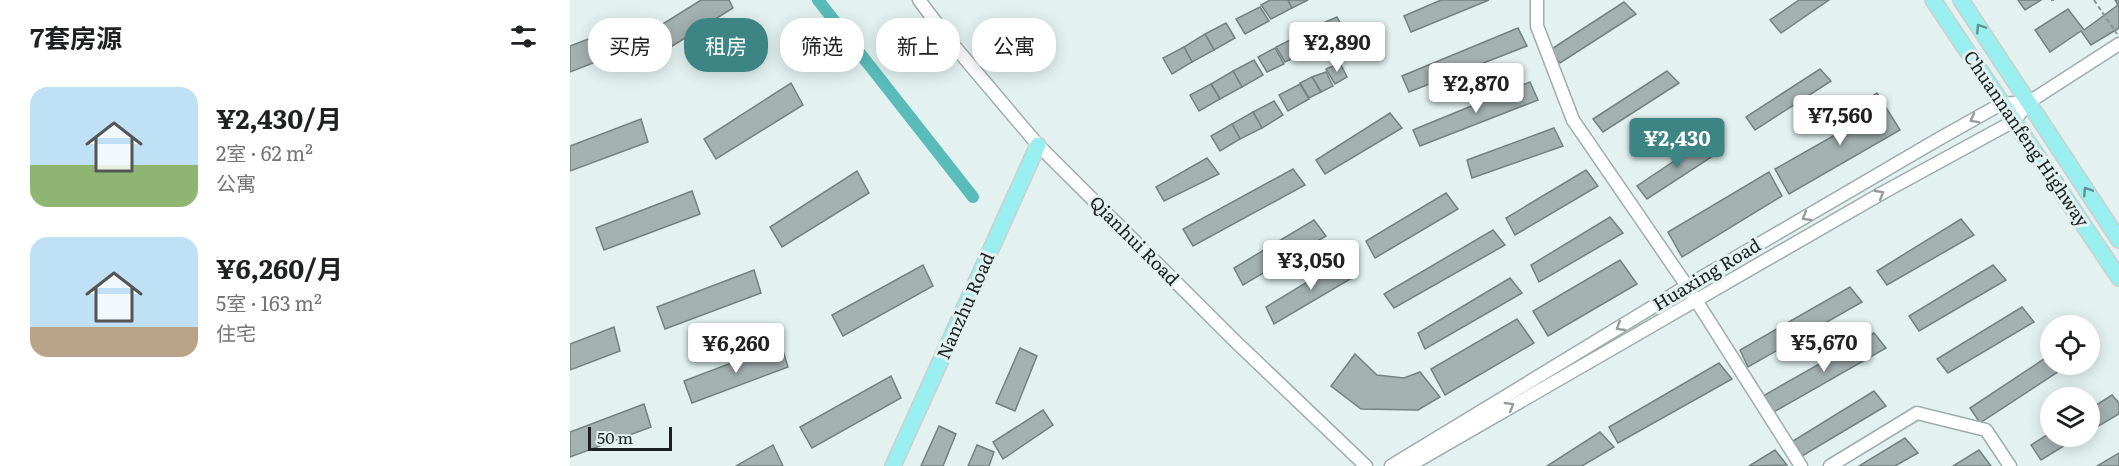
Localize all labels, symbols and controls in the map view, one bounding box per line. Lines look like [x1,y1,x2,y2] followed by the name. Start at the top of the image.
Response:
[30,17,122,56] text: 7套房源
[588,18,672,72] chip: 买房
[684,18,768,72] chip: 租房
[780,18,864,72] chip: 筛选
[876,18,960,72] chip: 新上
[972,18,1056,72] chip: 公寓
[507,20,540,53] icon: filters
[1288,22,1386,73] pin: ¥2,890
[1976,24,1987,35] one-way arrow
[1303,26,1371,56] text: ¥2,890
[1958,44,2097,232] street label: Chuannanfeng Highway
[1427,63,1525,114] pin: ¥2,870
[1443,67,1509,97] text: ¥2,870
[1791,95,1889,146] pin: ¥7,560
[216,98,342,137] text: ¥2,430/月
[1807,99,1873,129] text: ¥7,560
[78,111,150,183] icon: home
[1970,112,1980,123] one-way arrow
[1628,118,1726,169] pin: ¥2,430
[1643,122,1711,152] text: ¥2,430
[216,137,313,167] text: 2室 · 62 m²
[216,167,256,197] text: 公寓
[2083,187,2094,198] one-way arrow
[1084,189,1186,291] street label: Qianhui Road
[1874,190,1884,201] one-way arrow
[1802,210,1812,221] one-way arrow
[1647,231,1765,317] street label: Huaxing Road
[1262,240,1360,291] pin: ¥3,050
[1277,244,1345,274] text: ¥3,050
[216,248,343,287] text: ¥6,260/月
[929,248,1000,363] street label: Nanzhu Road
[78,261,150,333] icon: home
[216,287,322,317] text: 5室 · 163 m²
[2040,315,2100,447] map controls
[2040,315,2100,375] button: locate
[216,317,256,347] text: 住宅
[1616,320,1626,332] one-way arrow
[1775,322,1873,373] pin: ¥5,670
[687,323,785,374] pin: ¥6,260
[1790,326,1858,356] text: ¥5,670
[702,327,770,357] text: ¥6,260
[2040,387,2100,447] button: layers
[1504,402,1515,414] one-way arrow
[588,424,672,452] scale bar
[597,425,633,449] text: 50 m

